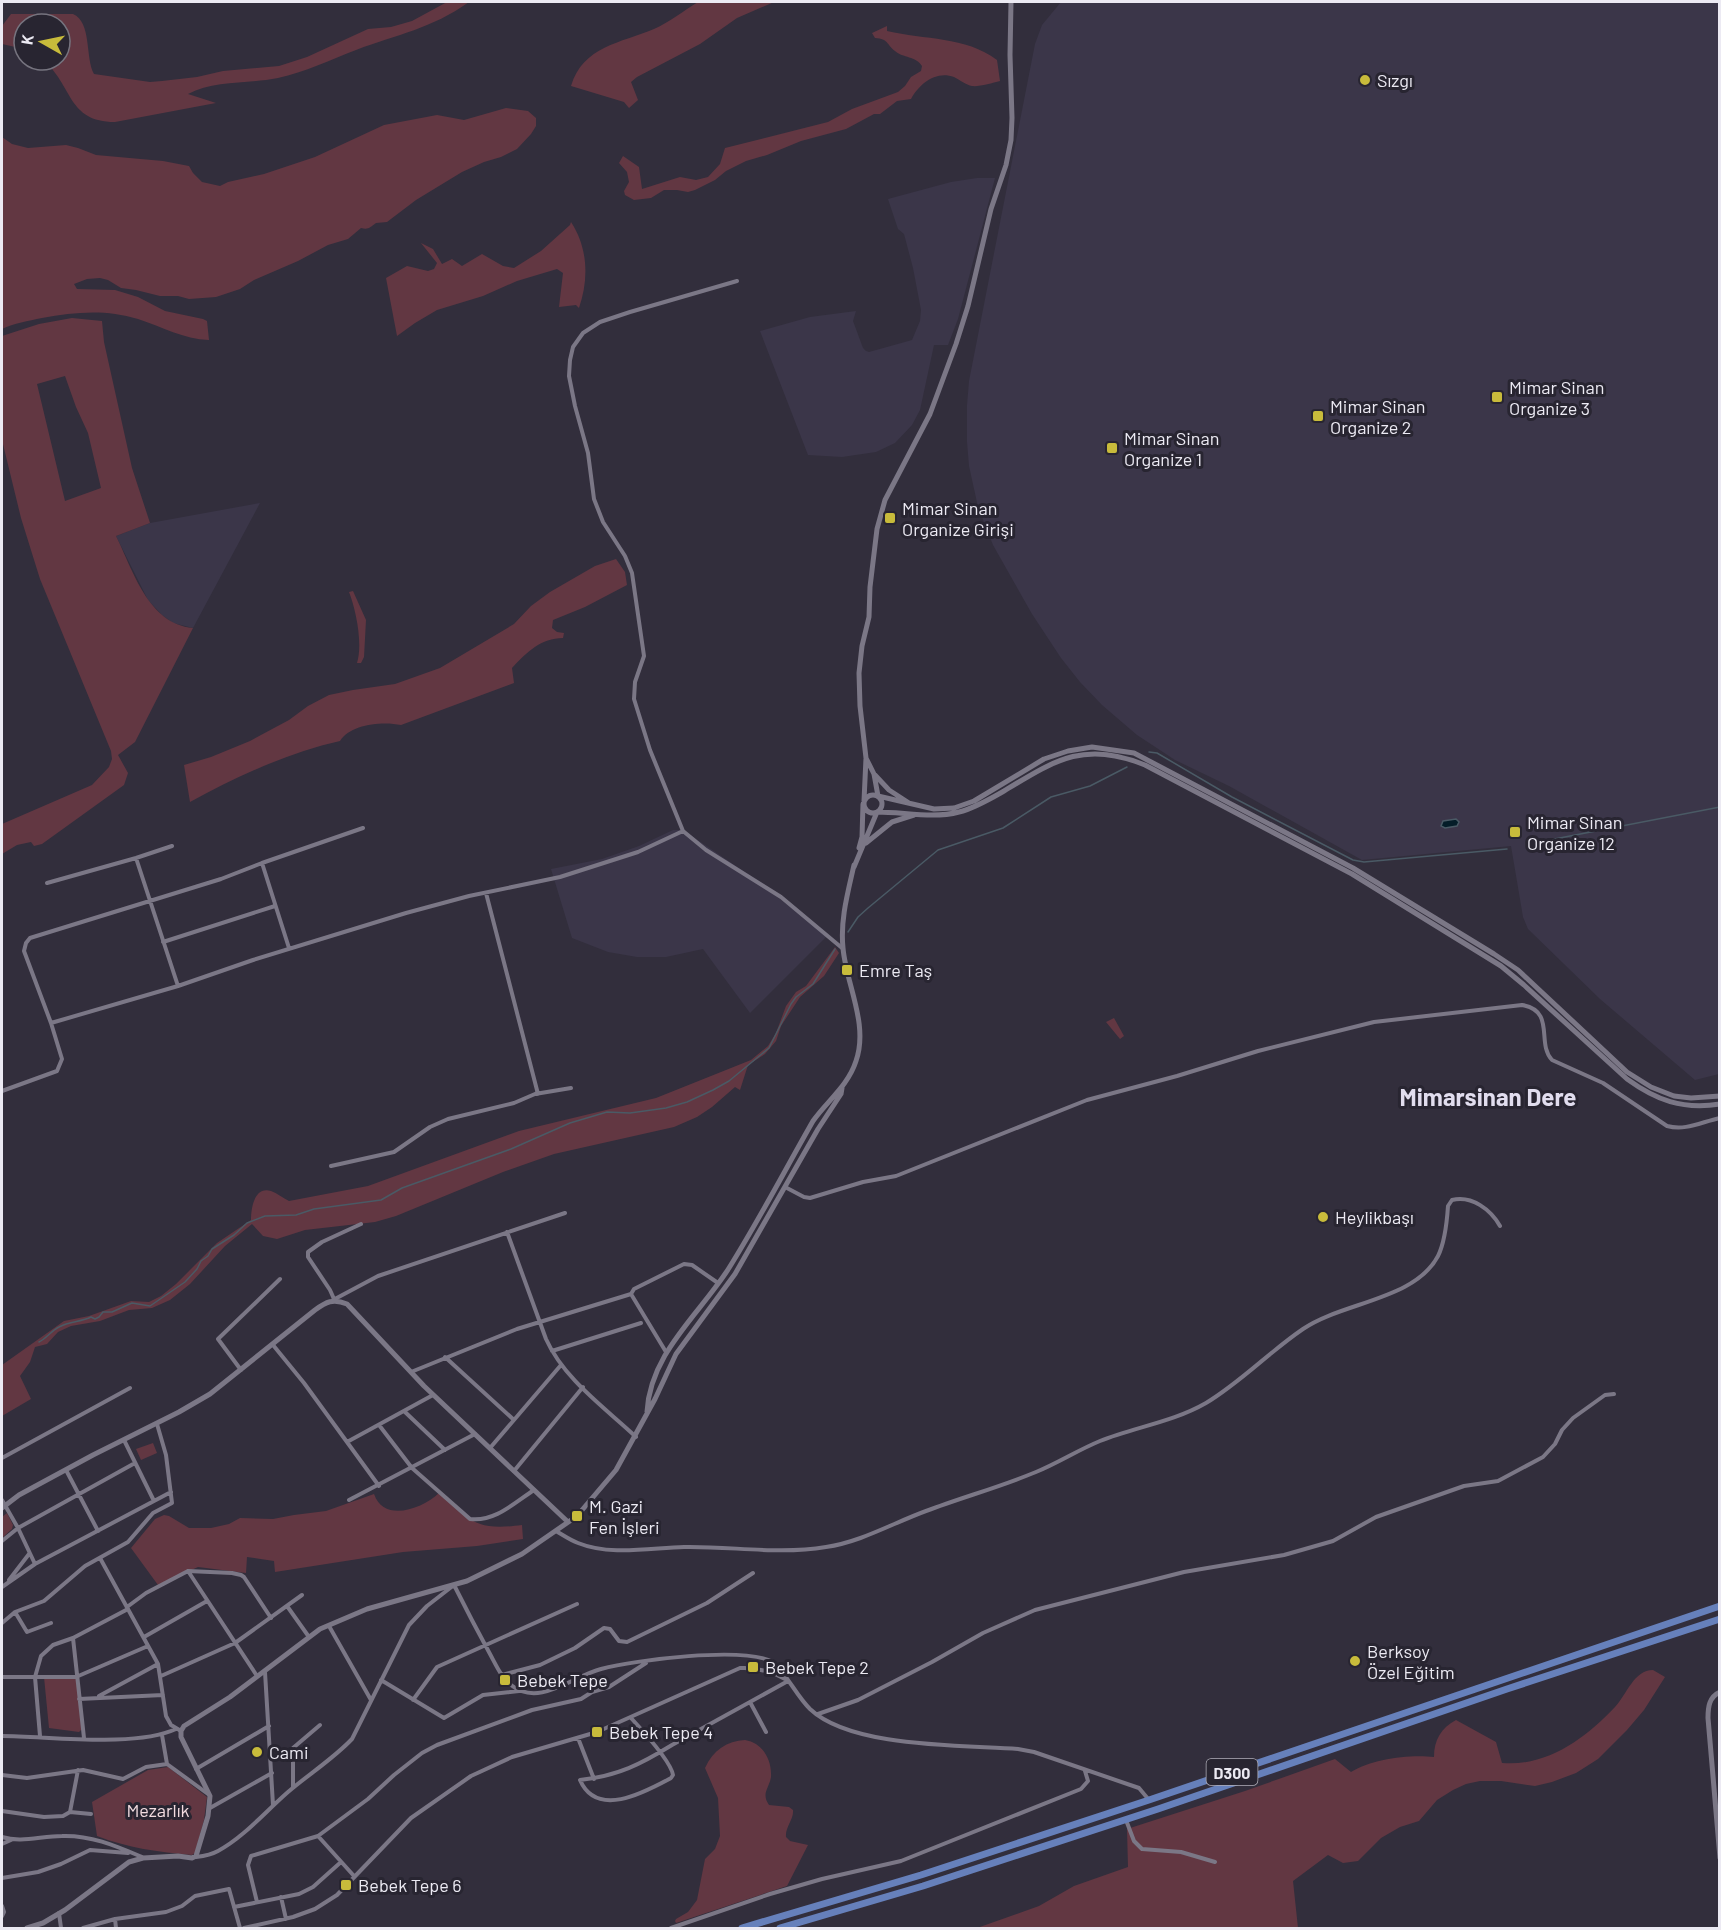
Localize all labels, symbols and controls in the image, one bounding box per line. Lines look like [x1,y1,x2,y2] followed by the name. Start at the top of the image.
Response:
[12,12,72,72] north arrow
[17,33,37,46] text: K
[1377,69,1413,91] place label: Sızgı
[1358,73,1372,87] marker: Sızgı
[1509,376,1604,419] place label: Mimar Sinan Organize 3
[1490,390,1504,404] marker: Mimar Sinan Organize 3
[1330,395,1425,438] place label: Mimar Sinan Organize 2
[1311,409,1325,423] marker: Mimar Sinan Organize 2
[1124,427,1219,470] place label: Mimar Sinan Organize 1
[1105,441,1119,455] marker: Mimar Sinan Organize 1
[902,497,1014,540] place label: Mimar Sinan Organize Girişi
[883,511,897,525] marker: Mimar Sinan Organize Girişi
[1527,811,1622,854] place label: Mimar Sinan Organize 12
[1508,825,1522,839] marker: Mimar Sinan Organize 12
[859,959,932,981] place label: Emre Taş
[840,963,854,977] marker: Emre Taş
[1400,1082,1576,1111] district label: Mimarsinan Dere
[1335,1206,1414,1228] place label: Heylikbaşı
[1316,1210,1330,1224] marker: Heylikbaşı
[589,1495,660,1538] place label: M. Gazi Fen İşleri
[570,1509,584,1523] marker: M. Gazi Fen İşleri
[1367,1640,1455,1683] place label: Berksoy Özel Eğitim
[1348,1654,1362,1668] marker: Berksoy Özel Eğitim
[765,1656,869,1678] place label: Bebek Tepe 2
[746,1660,760,1674] marker: Bebek Tepe 2
[517,1669,608,1691] place label: Bebek Tepe
[498,1673,512,1687] marker: Bebek Tepe
[609,1721,713,1743] place label: Bebek Tepe 4
[590,1725,604,1739] marker: Bebek Tepe 4
[269,1741,308,1763] place label: Cami
[250,1745,264,1759] marker: Cami
[1206,1759,1258,1785] road number: D300
[126,1799,190,1821] park label: Mezarlık
[358,1874,462,1896] place label: Bebek Tepe 6
[339,1878,353,1892] marker: Bebek Tepe 6

